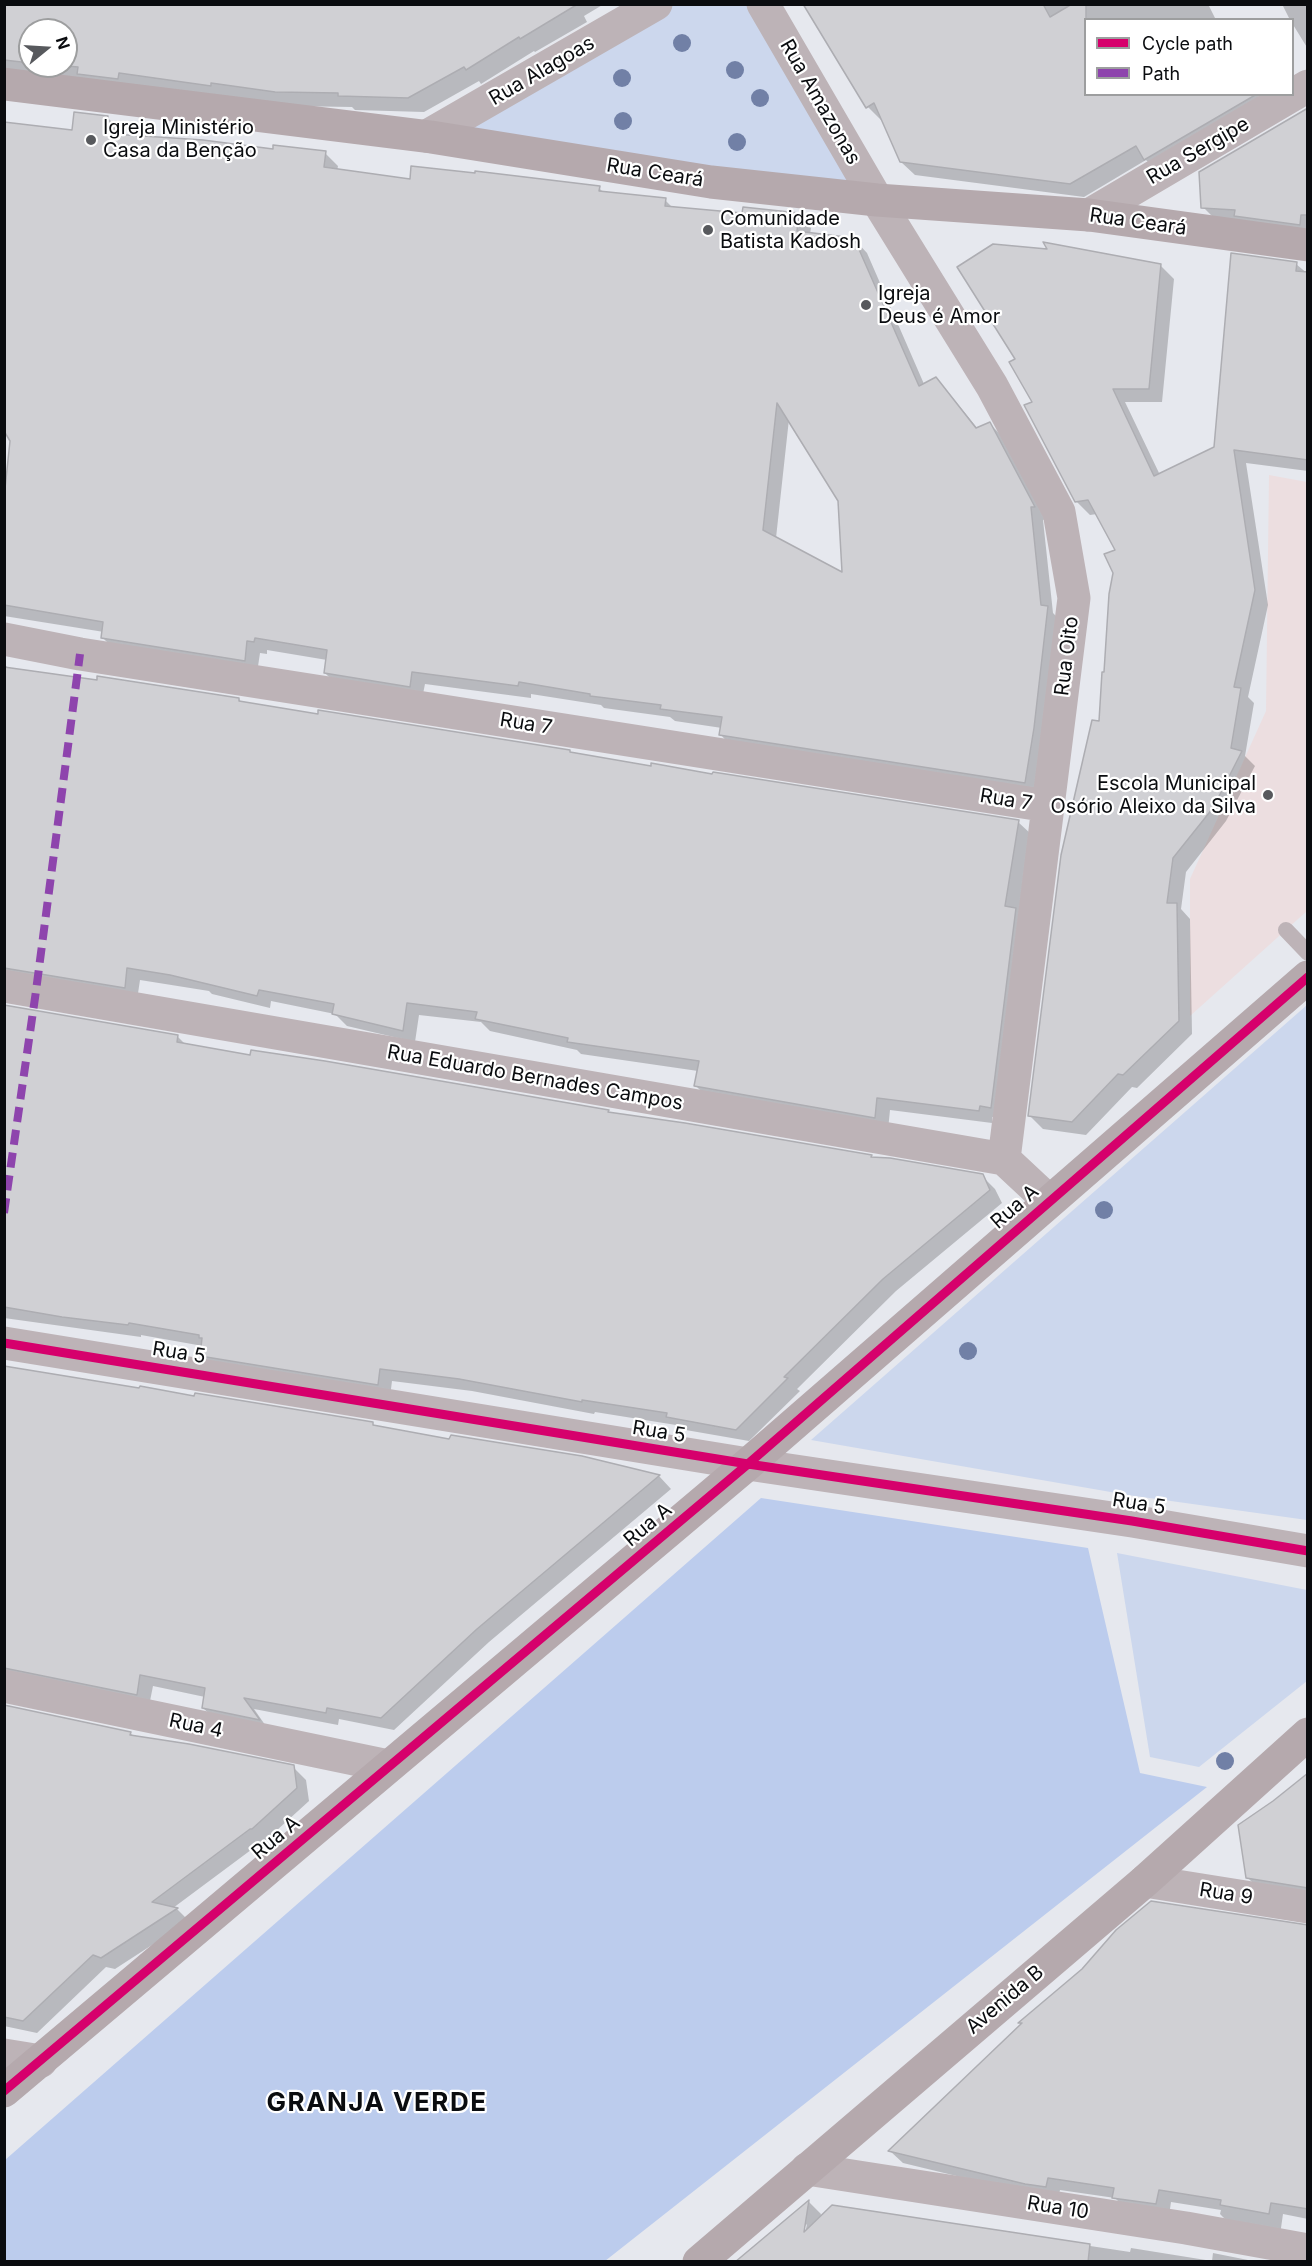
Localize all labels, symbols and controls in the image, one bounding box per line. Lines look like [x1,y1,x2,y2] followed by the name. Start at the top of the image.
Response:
[18,18,78,78] north arrow
[1084,18,1294,96] legend
[485,31,599,111] street label: Rua Alagoas
[1142,33,1233,54] text: Cycle path
[52,34,75,52] text: N
[774,35,866,169] street label: Rua Amazonas
[1142,63,1180,84] text: Path
[1143,112,1253,190] street label: Rua Sergipe
[103,116,257,163] place label: Igreja Ministério Casa da Benção
[84,133,98,147] marker: Igreja Ministério Casa da Benção
[605,153,705,193] street label: Rua Ceará
[1088,203,1188,241] street label: Rua Ceará
[720,207,861,254] place label: Comunidade Batista Kadosh
[701,223,715,237] marker: Comunidade Batista Kadosh
[878,282,1000,329] place label: Igreja Deus é Amor
[859,298,873,312] marker: Igreja Deus é Amor
[1050,615,1084,697] street label: Rua Oito
[498,708,554,740] street label: Rua 7
[1051,772,1256,819] place label: Escola Municipal Osório Aleixo da Silva
[978,784,1034,816] street label: Rua 7
[1261,788,1275,802] marker: Escola Municipal Osório Aleixo da Silva
[385,1040,685,1116] street label: Rua Eduardo Bernades Campos
[986,1180,1044,1234] street label: Rua A
[151,1337,207,1369] street label: Rua 5
[631,1416,687,1448] street label: Rua 5
[1111,1488,1167,1520] street label: Rua 5
[619,1498,677,1552] street label: Rua A
[167,1709,225,1743] street label: Rua 4
[247,1811,305,1865] street label: Rua A
[1197,1878,1255,1910] street label: Rua 9
[961,1961,1049,2039] street label: Avenida B
[267,2087,487,2119] district label: GRANJA VERDE
[1025,2191,1091,2225] street label: Rua 10

